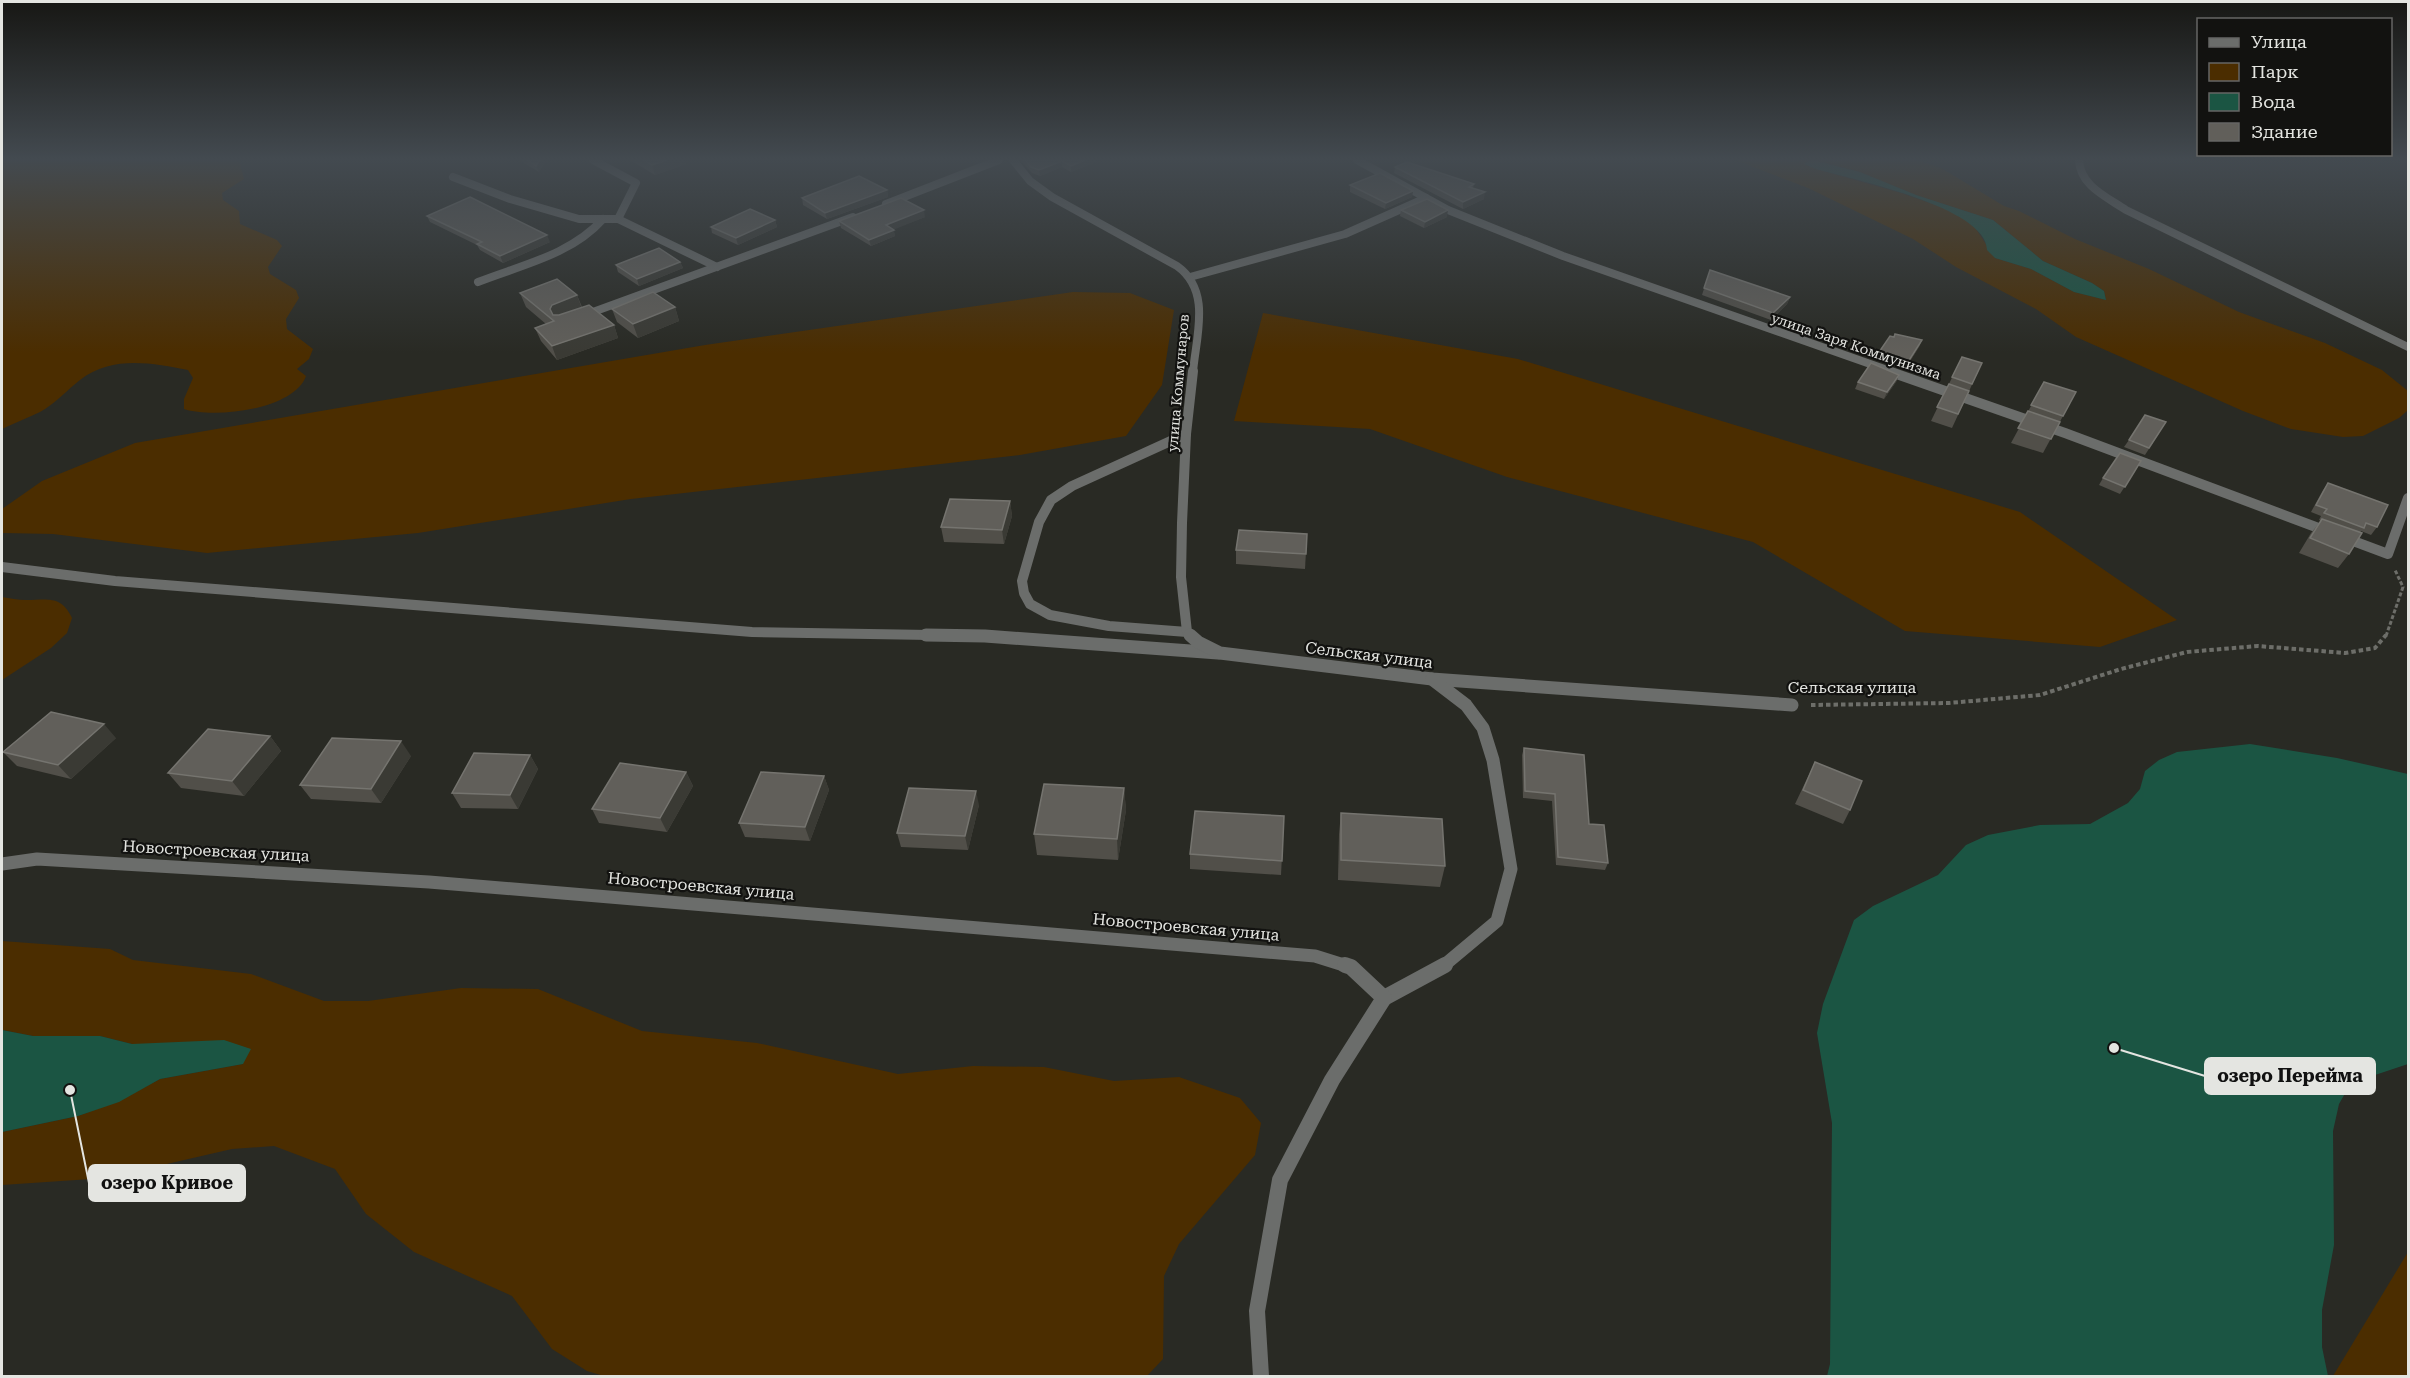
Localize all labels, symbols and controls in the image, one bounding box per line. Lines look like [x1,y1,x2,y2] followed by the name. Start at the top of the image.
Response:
[2197,18,2392,156] legend
[2251,31,2307,52] text: Улица
[2251,61,2299,82] text: Парк
[2251,91,2295,112] text: Вода
[2251,121,2318,142] text: Здание
[1769,309,1943,383] street label: улица Заря Коммунизма
[1164,313,1192,453] street label: улица Коммунаров
[1304,638,1434,672] street label: Сельская улица
[1788,678,1917,697] street label: Сельская улица
[122,837,310,865] street label: Новостроевская улица
[607,868,795,904] street label: Новостроевская улица
[1092,909,1280,945] street label: Новостроевская улица
[2205,1058,2375,1094] callout: озеро Перейма
[2217,1065,2363,1086] text: озеро Перейма
[89,1165,245,1201] callout: озеро Кривое
[101,1172,233,1193] text: озеро Кривое

